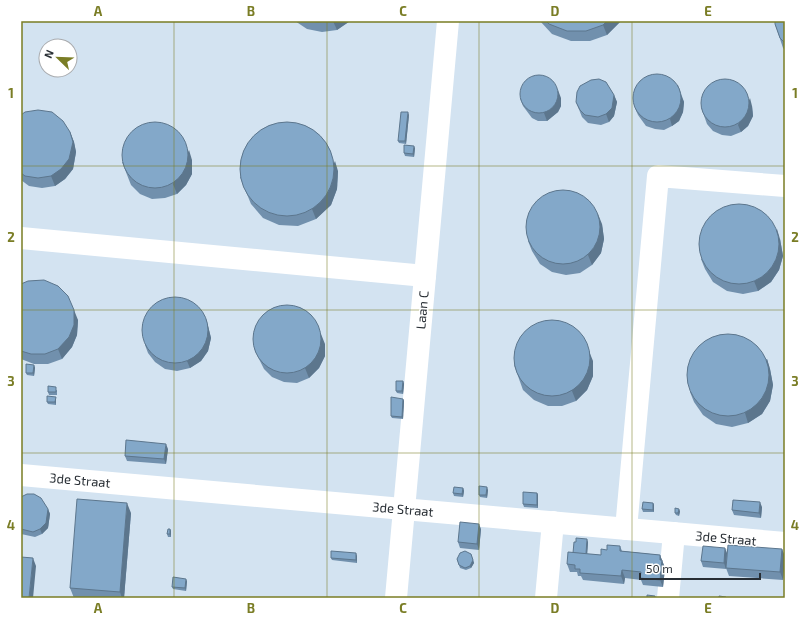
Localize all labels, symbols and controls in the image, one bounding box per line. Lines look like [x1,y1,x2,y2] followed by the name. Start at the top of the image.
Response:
[94,3,103,19] text: A
[247,3,255,19] text: B
[399,3,407,19] text: C
[551,3,560,19] text: D
[704,3,712,19] text: E
[38,38,78,78] north arrow
[41,48,56,60] text: N
[8,85,14,101] text: 1
[792,85,798,101] text: 1
[7,229,15,245] text: 2
[791,229,799,245] text: 2
[412,290,432,330] street label: Laan C
[7,373,15,389] text: 3
[791,373,799,389] text: 3
[49,469,111,491] street label: 3de Straat
[372,498,434,520] street label: 3de Straat
[7,517,15,533] text: 4
[791,517,799,533] text: 4
[695,527,757,549] street label: 3de Straat
[640,555,760,581] scale bar
[646,561,673,575] text: 50 m
[94,600,103,616] text: A
[247,600,255,616] text: B
[399,600,407,616] text: C
[551,600,560,616] text: D
[704,600,712,616] text: E

